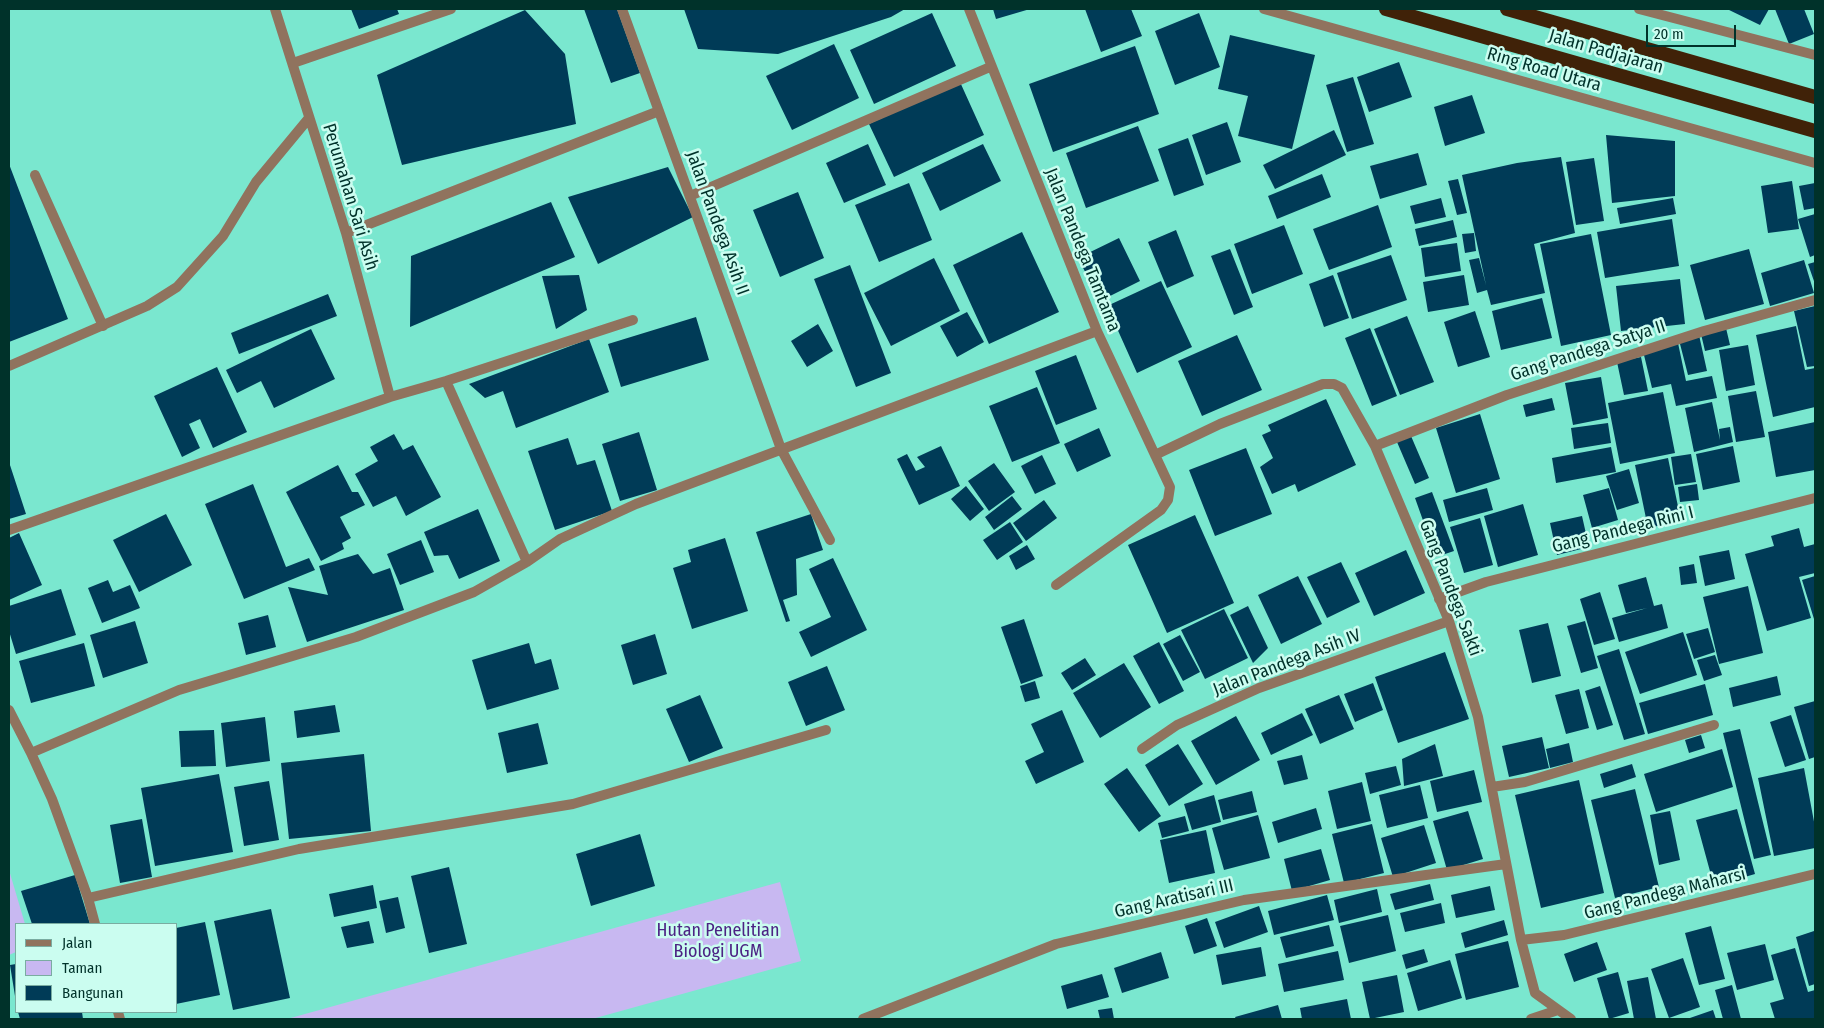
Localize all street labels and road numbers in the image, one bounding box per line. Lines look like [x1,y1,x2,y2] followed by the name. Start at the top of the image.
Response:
[1546,25,1666,79] street label: Jalan Padjajaran
[1484,43,1604,97] street label: Ring Road Utara
[317,121,383,273] street label: Perumahan Sari Asih
[681,148,753,298] street label: Jalan Pandega Asih II
[1039,165,1125,335] street label: Jalan Pandega Tamtama
[1508,316,1668,386] street label: Gang Pandega Satya II
[1550,502,1696,558] street label: Gang Pandega Rini I
[1414,517,1486,659] street label: Gang Pandega Sakti
[1210,625,1364,701] street label: Jalan Pandega Asih IV
[1582,863,1748,925] street label: Gang Pandega Maharsi
[1112,875,1236,923] street label: Gang Aratisari III

